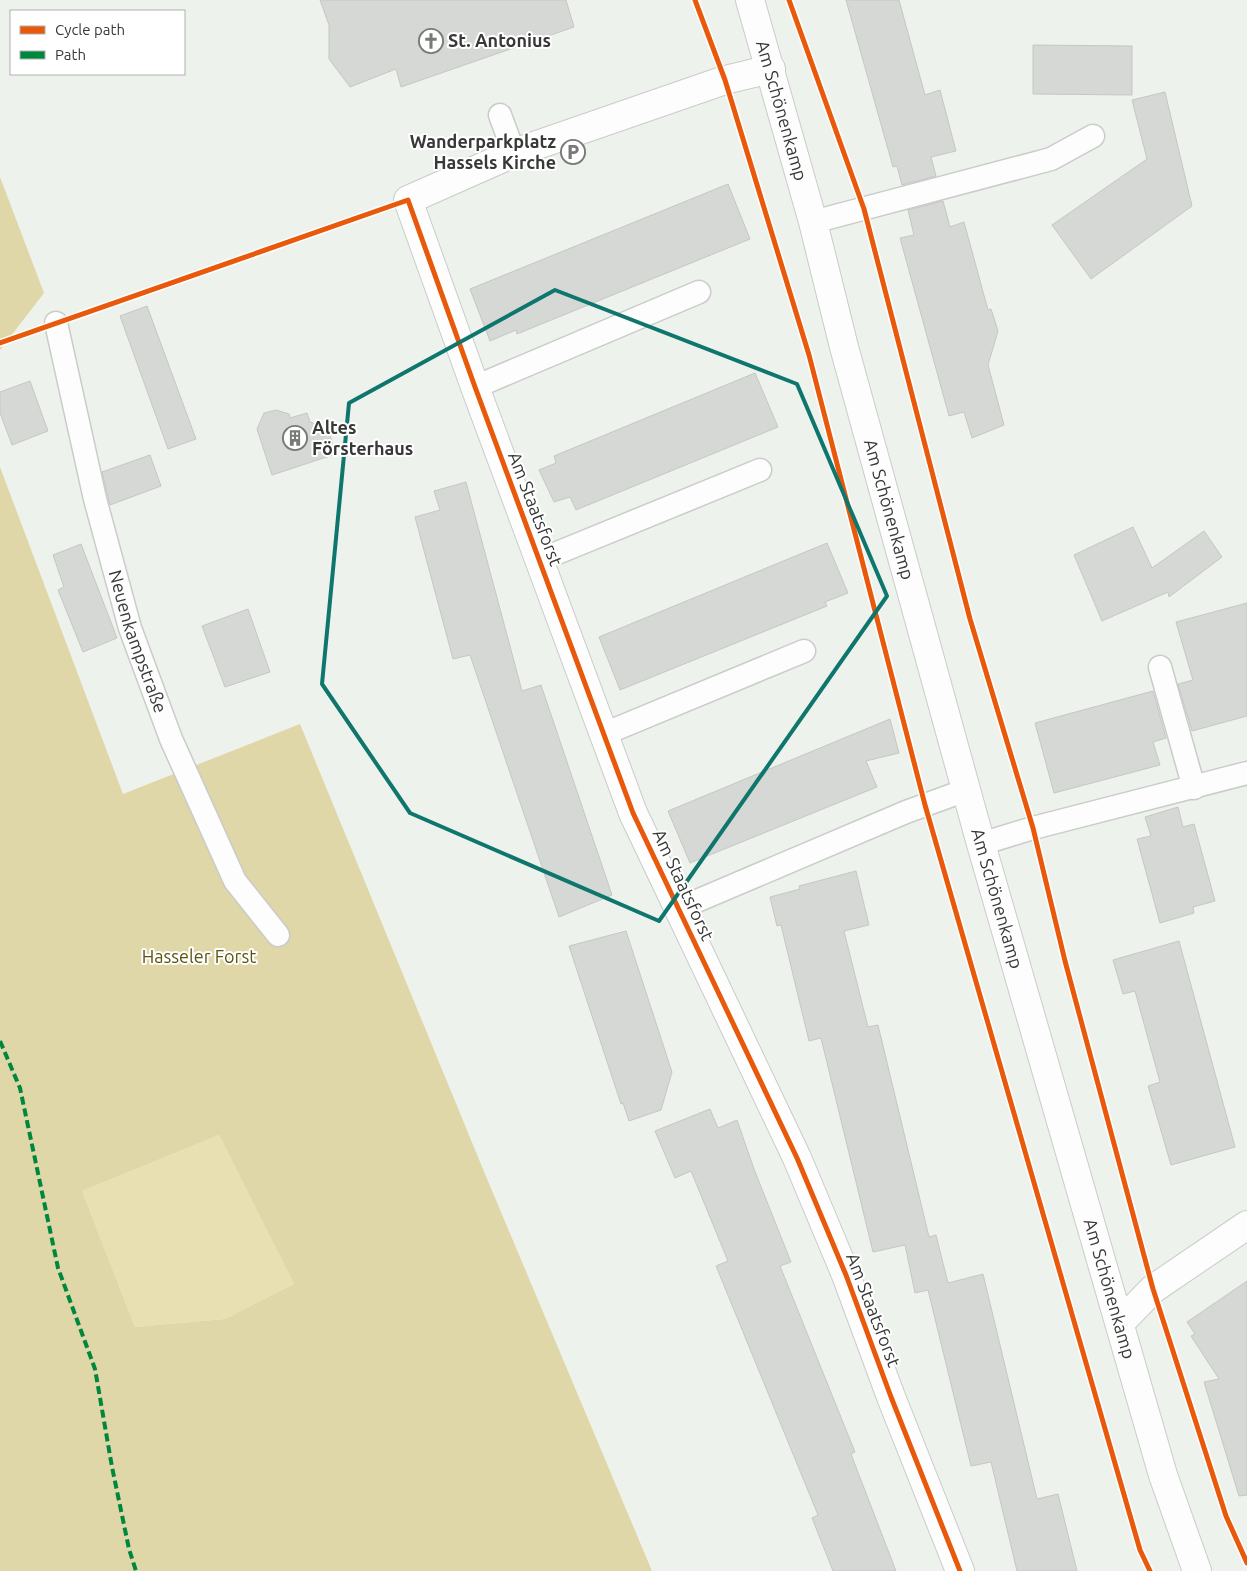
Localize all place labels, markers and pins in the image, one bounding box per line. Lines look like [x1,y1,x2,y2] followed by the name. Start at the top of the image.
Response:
[418,28,444,54] church icon: St. Antonius
[448,30,551,50] place label: St. Antonius
[410,131,556,172] place label: Wanderparkplatz Hassels Kirche
[560,139,586,165] parking icon: Wanderparkplatz Hassels Kirche
[312,417,413,458] place label: Altes Försterhaus
[282,425,308,451] building icon: Altes Försterhaus

